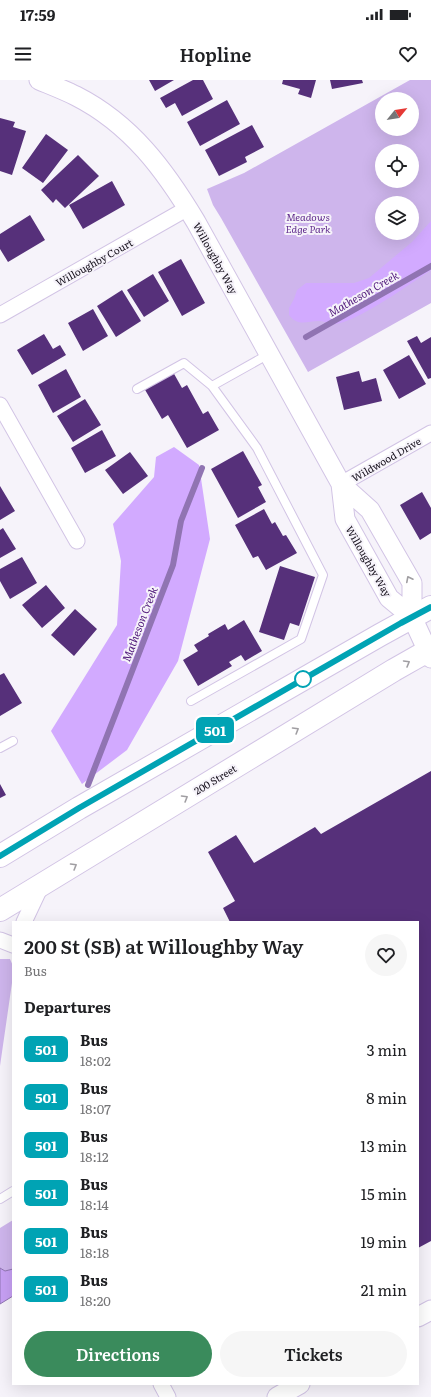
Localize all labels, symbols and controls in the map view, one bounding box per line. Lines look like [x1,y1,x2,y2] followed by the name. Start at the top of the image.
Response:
[20,3,55,26] text: 17:59
[180,41,251,68] text: Hopline
[12,43,34,65] icon: menu
[397,43,419,65] icon: heart
[375,92,419,136] north arrow
[375,92,419,240] map controls
[375,144,419,188] button: locate
[375,196,419,240] button: layers
[286,209,331,236] park label: Meadows Edge Park
[190,220,242,297] street label: Willoughby Way
[53,235,135,289] street label: Willoughby Court
[325,266,401,320] water label: Matheson Creek
[349,433,423,485] street label: Wildwood Drive
[343,523,396,599] street label: Willoughby Way
[406,575,414,583] one-way arrow
[117,584,161,664] water label: Matheson Creek
[403,660,410,667] one-way arrow
[294,670,312,688] unlabelled marker
[192,717,238,743] line badge: 501
[204,720,226,740] text: 501
[292,728,299,735] one-way arrow
[191,760,239,798] street label: 200 Street
[181,795,188,803] one-way arrow
[70,863,77,871] one-way arrow
[24,932,303,960] text: 200 St (SB) at Willoughby Way
[365,934,407,976] button: heart
[24,961,47,980] text: Bus
[24,995,111,1018] text: Departures
[80,1028,108,1051] text: Bus
[366,1038,407,1061] text: 3 min
[35,1039,57,1059] text: 501
[80,1051,111,1070] text: 18:02
[80,1076,108,1099] text: Bus
[366,1086,407,1109] text: 8 min
[35,1087,57,1107] text: 501
[80,1099,111,1118] text: 18:07
[80,1124,108,1147] text: Bus
[360,1134,407,1157] text: 13 min
[35,1135,57,1155] text: 501
[80,1147,109,1166] text: 18:12
[80,1172,108,1195] text: Bus
[361,1182,407,1205] text: 15 min
[35,1183,57,1203] text: 501
[80,1195,109,1214] text: 18:14
[80,1220,108,1243] text: Bus
[361,1230,407,1253] text: 19 min
[35,1231,57,1251] text: 501
[80,1243,109,1262] text: 18:18
[80,1268,108,1291] text: Bus
[361,1278,407,1301] text: 21 min
[35,1279,57,1299] text: 501
[80,1291,111,1310] text: 18:20
[24,1331,212,1377] button: Directions
[220,1331,407,1377] button: Tickets

